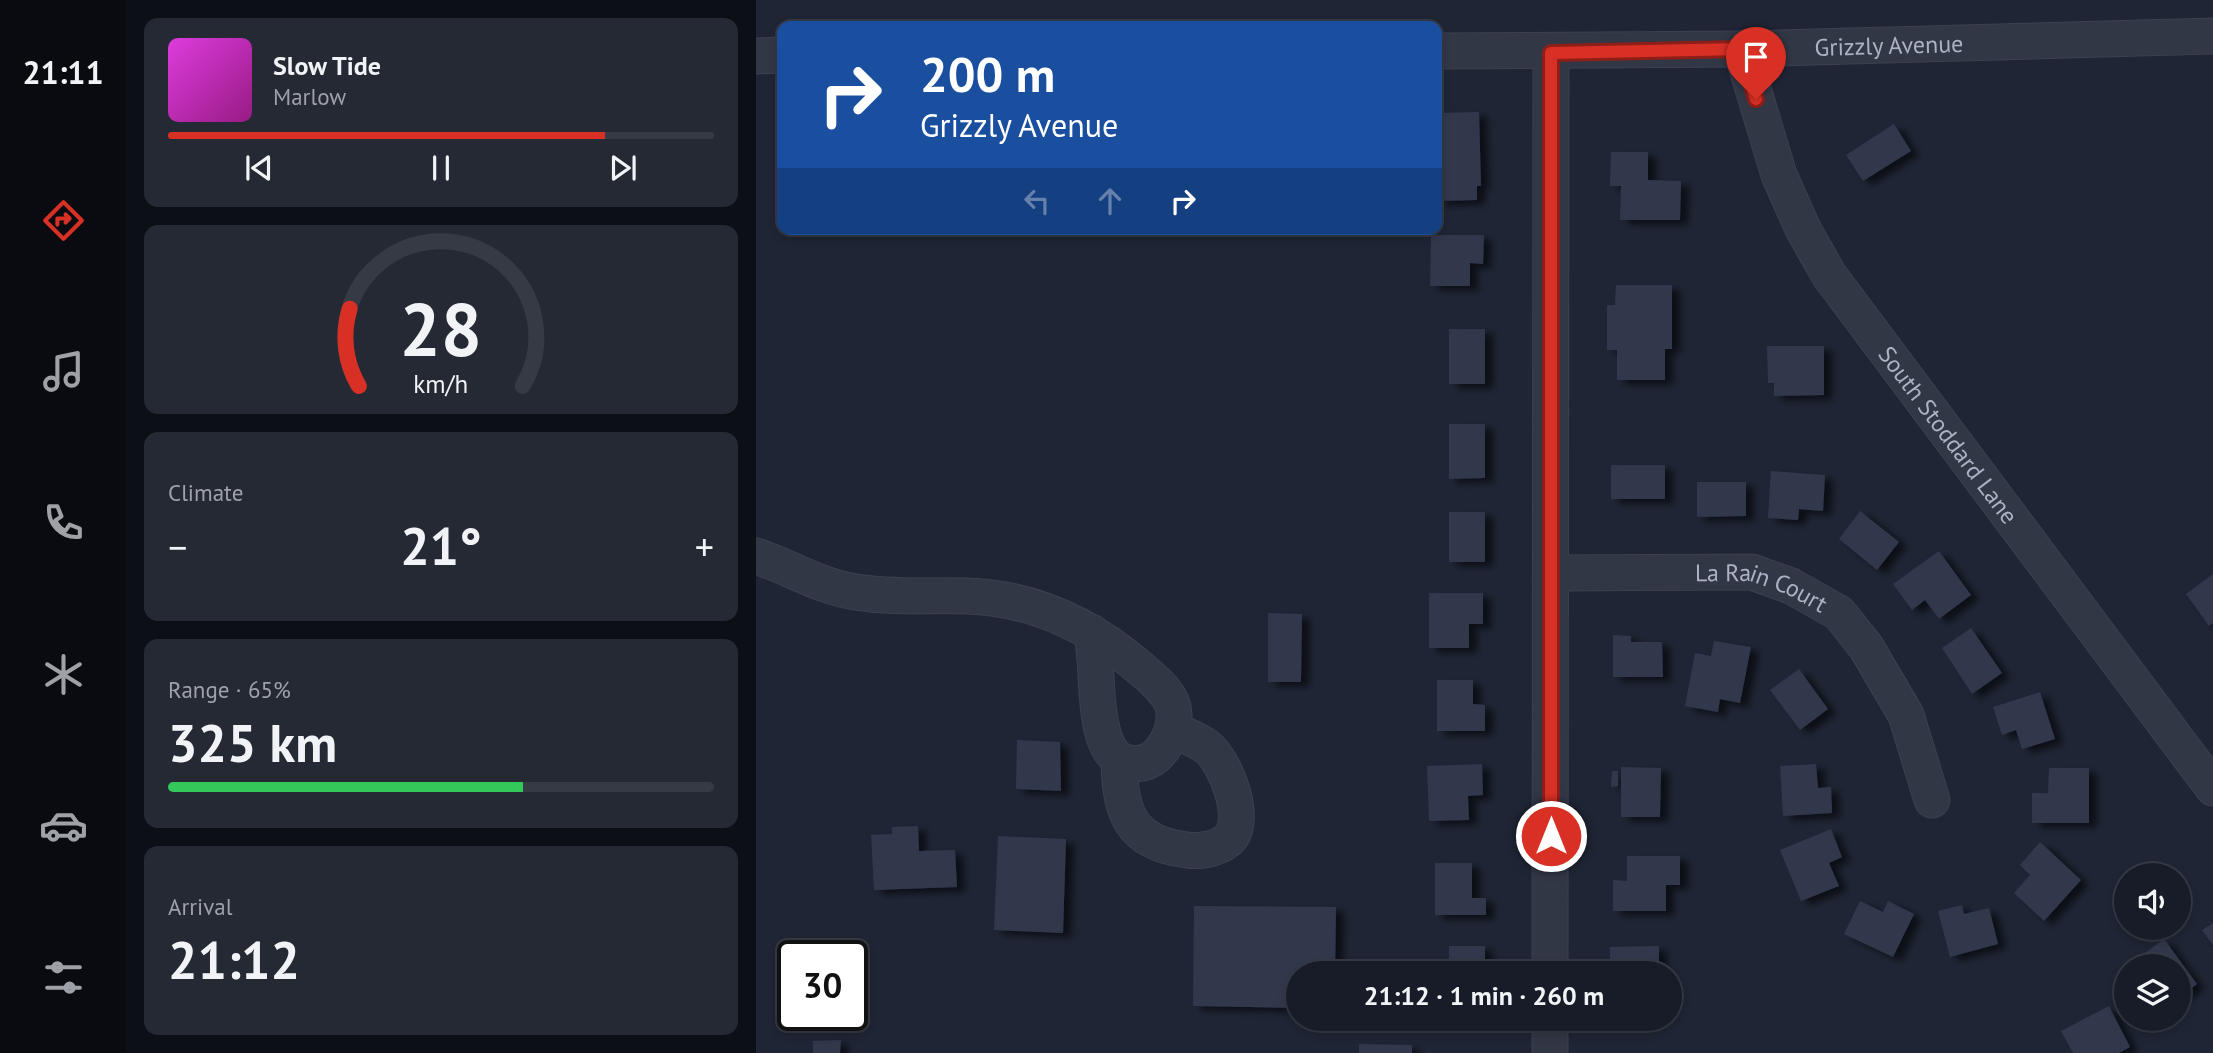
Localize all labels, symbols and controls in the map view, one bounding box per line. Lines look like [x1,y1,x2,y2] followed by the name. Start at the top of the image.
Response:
[1726,27,1786,99] pin
[1814,27,1964,62] street label: Grizzly Avenue
[1737,38,1775,76] icon: arrive
[920,42,1055,106] text: 200 m
[273,49,381,82] text: Slow Tide
[805,49,896,140] icon: right
[22,51,104,93] text: 21:11
[273,82,346,111] text: Marlow
[920,104,1118,146] text: Grizzly Avenue
[240,149,278,187] icon: previous
[422,149,460,187] icon: pause
[604,149,642,187] icon: next
[1018,182,1056,220] icon: left
[1091,182,1129,220] icon: ahead
[1164,182,1202,220] icon: right
[39,196,88,245] icon: directions
[400,282,482,376] text: 28
[1872,340,2025,530] street label: South Stoddard Lane
[39,347,88,396] icon: music
[414,367,468,399] text: km/h
[168,478,243,507] text: Climate
[39,498,88,547] icon: phone
[400,512,482,579] text: 21°
[168,522,187,571] text: −
[695,522,714,571] text: +
[1695,557,1833,619] street label: La Rain Court
[39,650,88,699] icon: climate
[168,675,291,704] text: Range · 65%
[168,709,337,776] text: 325 km
[1514,799,1588,873] position arrow
[39,801,88,850] icon: car
[2114,863,2191,1031] map controls
[2114,863,2191,940] button: sound
[168,892,232,921] text: Arrival
[168,926,300,993] text: 21:12
[777,940,868,1031] speed limit sign: 30
[39,953,88,1002] icon: filters
[2114,954,2191,1031] button: layers
[1364,979,1604,1012] text: 21:12 · 1 min · 260 m

